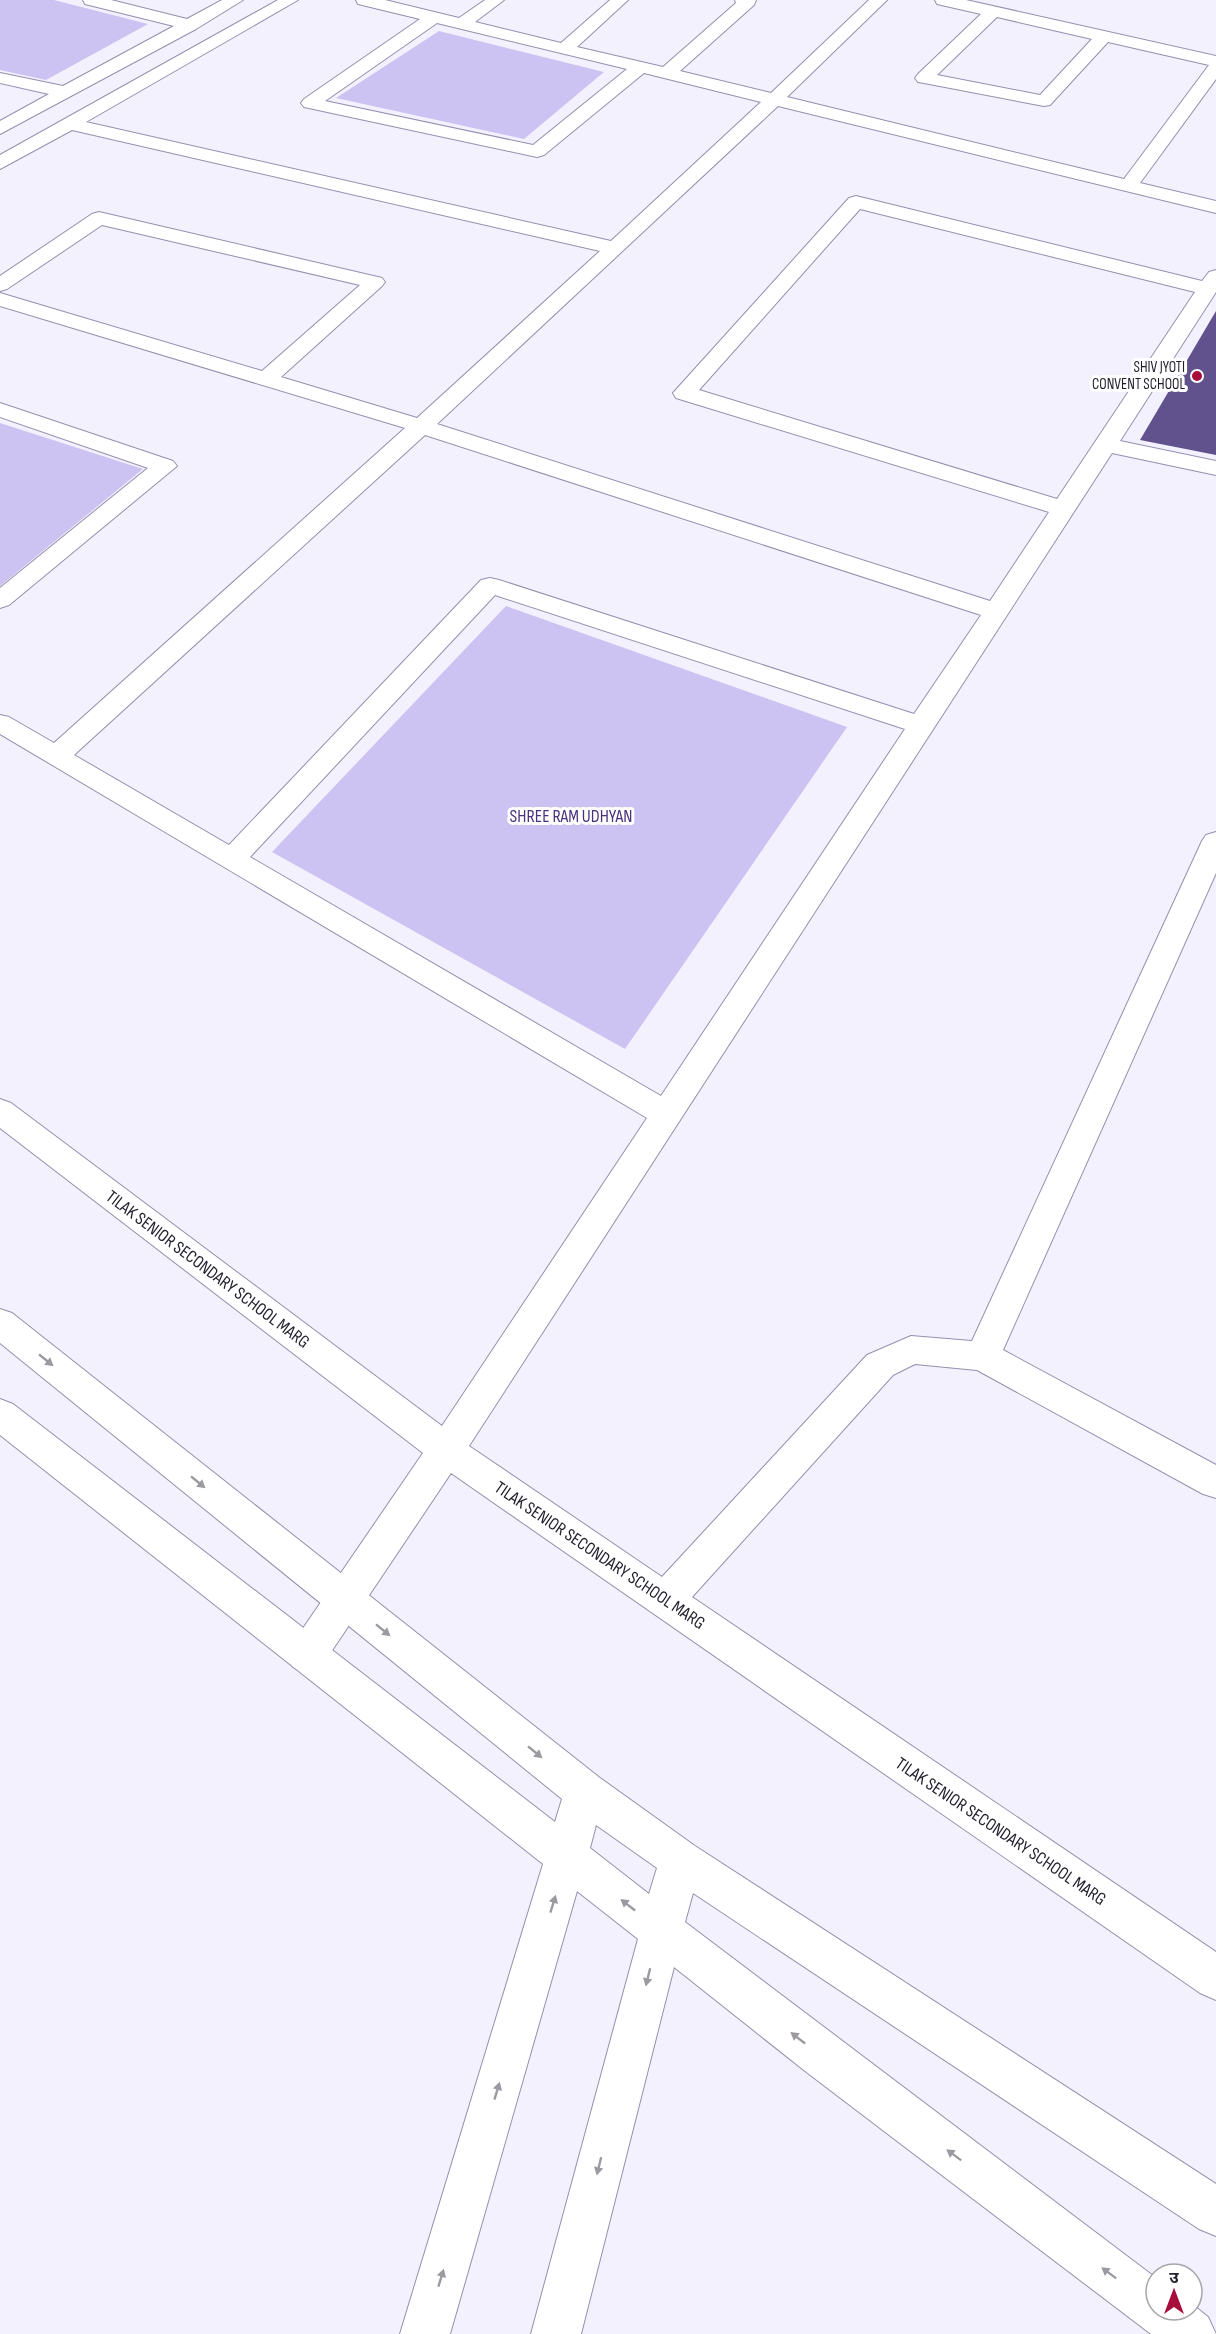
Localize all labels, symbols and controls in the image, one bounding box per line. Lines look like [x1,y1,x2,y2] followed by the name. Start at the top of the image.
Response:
[1092,358,1185,394] place label: SHIV JYOTI CONVENT SCHOOL
[1190,369,1204,383] marker: SHIV JYOTI CONVENT SCHOOL
[510,806,632,827] park label: SHREE RAM UDHYAN
[102,1186,314,1353] street label: TILAK SENIOR SECONDARY SCHOOL MARG
[38,1354,53,1366] one-way arrow
[190,1476,206,1489] one-way arrow
[491,1477,709,1634] street label: TILAK SENIOR SECONDARY SCHOOL MARG
[375,1624,390,1636] one-way arrow
[527,1745,542,1758] one-way arrow
[892,1753,1110,1910] street label: TILAK SENIOR SECONDARY SCHOOL MARG
[549,1895,558,1913] one-way arrow
[620,1899,635,1911] one-way arrow
[643,1968,653,1986] one-way arrow
[790,2031,806,2044] one-way arrow
[493,2082,502,2100] one-way arrow
[946,2150,961,2162] one-way arrow
[594,2157,604,2175] one-way arrow
[1144,2262,1204,2322] north arrow
[1102,2267,1117,2279] one-way arrow
[437,2269,446,2287] one-way arrow
[1169,2269,1179,2288] text: उ

